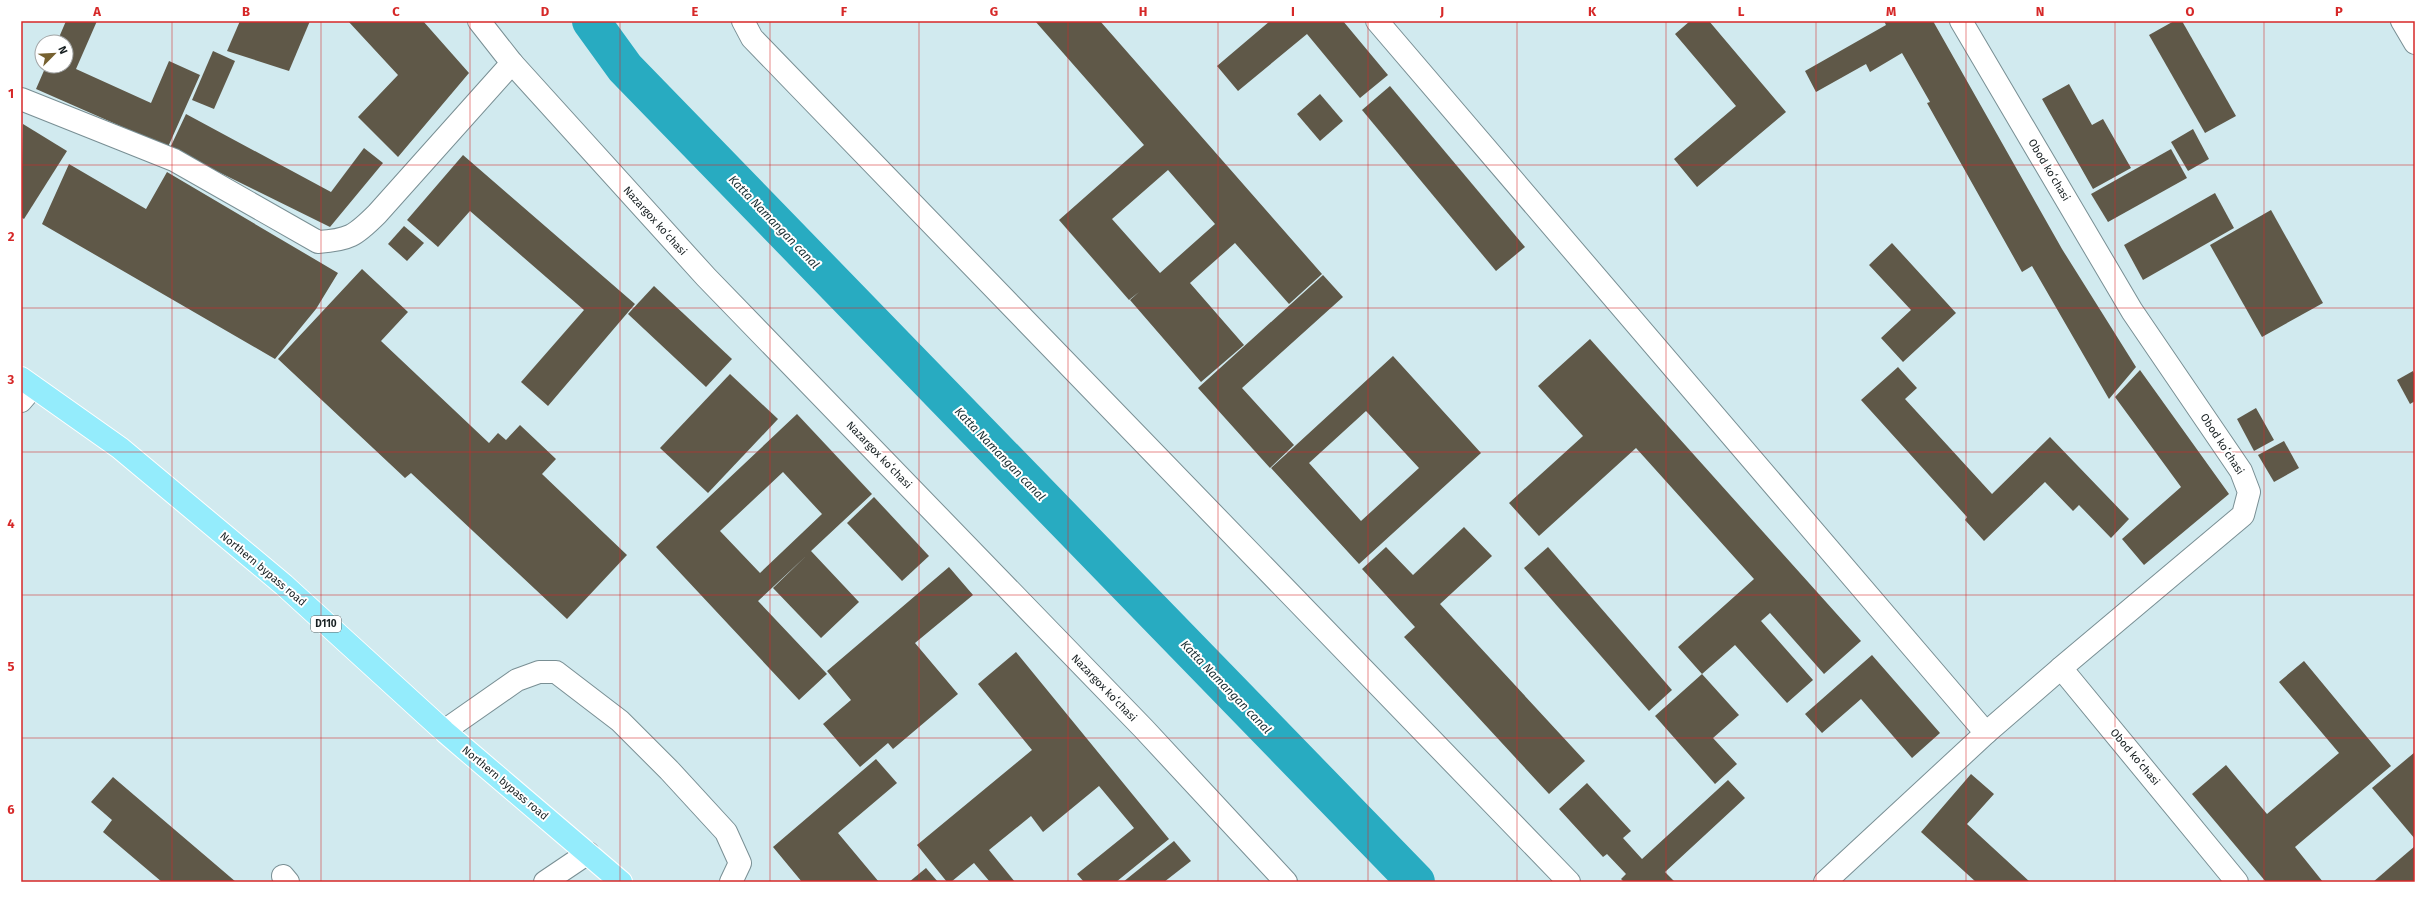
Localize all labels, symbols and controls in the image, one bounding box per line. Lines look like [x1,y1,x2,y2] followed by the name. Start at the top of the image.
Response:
[92,4,101,19] text: A
[242,4,250,19] text: B
[392,4,400,19] text: C
[541,4,550,19] text: D
[692,4,699,19] text: E
[841,4,848,19] text: F
[990,4,998,19] text: G
[1139,4,1147,19] text: H
[1291,4,1295,19] text: I
[1439,4,1444,19] text: J
[1588,4,1597,19] text: K
[1738,4,1745,19] text: L
[1886,4,1896,19] text: M
[2036,4,2044,19] text: N
[2186,4,2195,19] text: O
[2335,4,2343,19] text: P
[34,34,74,74] north arrow
[55,44,70,56] text: N
[8,86,14,101] text: 1
[2025,137,2073,203] street label: Obod koʻchasi
[726,172,822,272] water label: Katta Namangan canal
[621,184,689,258] street label: Nazargox koʻchasi
[8,229,15,244] text: 2
[7,372,15,387] text: 3
[952,404,1048,504] water label: Katta Namangan canal
[2197,411,2247,477] street label: Obod koʻchasi
[844,419,914,491] street label: Nazargox koʻchasi
[7,516,15,531] text: 4
[217,529,309,609] street label: Northern bypass road
[311,616,341,632] road number: D110
[1178,637,1274,737] water label: Katta Namangan canal
[1069,652,1139,724] street label: Nazargox koʻchasi
[8,659,15,674] text: 5
[2107,726,2163,788] street label: Obod koʻchasi
[459,743,551,823] street label: Northern bypass road
[7,802,15,817] text: 6

